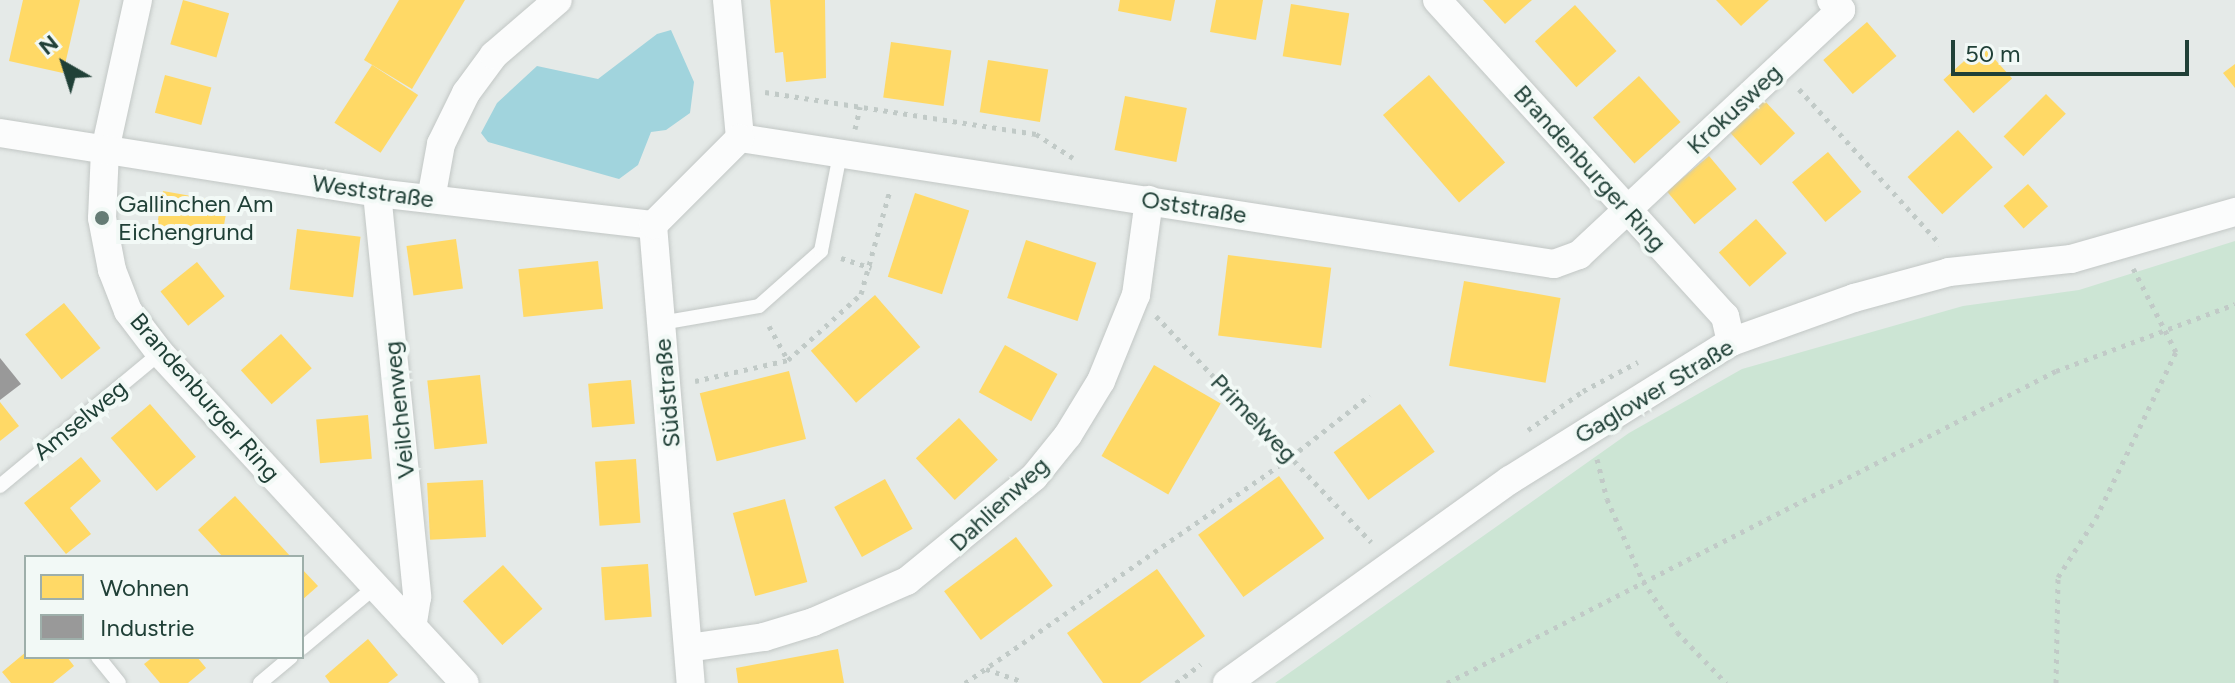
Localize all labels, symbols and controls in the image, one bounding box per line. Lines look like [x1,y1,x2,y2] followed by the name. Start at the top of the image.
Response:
[24,24,104,104] north arrow
[1955,24,2193,74] scale bar
[33,29,64,61] text: N
[1965,39,2021,68] text: 50 m
[1681,58,1787,160] street label: Krokusweg
[1508,79,1672,257] street label: Brandenburger Ring
[310,168,436,214] street label: Weststraße
[1139,184,1249,230] street label: Oststraße
[118,190,273,246] place label: Gallinchen Am Eichengrund
[93,209,111,227] marker: Gallinchen Am Eichengrund
[124,307,286,487] street label: Brandenburger Ring
[1569,332,1739,450] street label: Gaglower Straße
[648,337,686,449] street label: Südstraße
[377,340,421,480] street label: Veilchenweg
[1205,368,1303,468] street label: Primelweg
[27,374,133,466] street label: Amselweg
[943,451,1055,557] street label: Dahlienweg
[24,555,304,659] legend
[100,573,189,602] text: Wohnen
[100,613,194,642] text: Industrie

